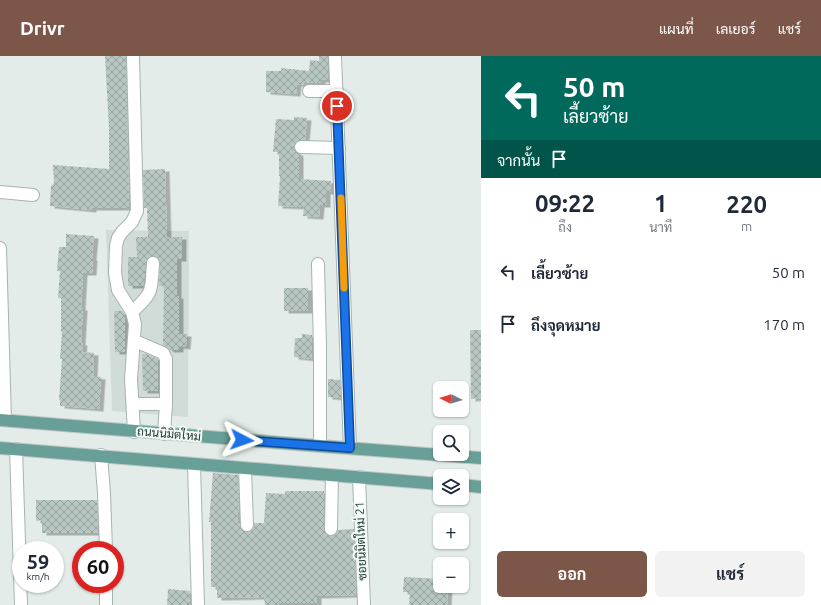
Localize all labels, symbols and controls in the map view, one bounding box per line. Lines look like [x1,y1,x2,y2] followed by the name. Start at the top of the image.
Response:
[20,17,65,39] text: Drivr
[659,21,694,37] text: แผนที่
[716,21,756,37] text: เลเยอร์
[778,21,801,37] text: แชร์
[563,71,625,102] text: 50 m
[497,72,549,124] icon: left
[320,89,354,123] pin
[326,95,348,117] icon: arrive
[563,106,629,126] text: เลี้ยวซ้าย
[548,148,570,170] icon: arrive
[497,152,540,169] text: จากนั้น
[535,190,595,217] text: 09:22
[654,190,668,217] text: 1
[726,191,767,218] text: 220
[741,219,752,233] text: m
[558,220,572,234] text: ถึง
[649,220,672,234] text: นาที
[497,261,519,283] icon: left
[772,264,805,281] text: 50 m
[531,265,588,282] text: เลี้ยวซ้าย
[497,313,519,335] icon: arrive
[763,316,805,333] text: 170 m
[531,317,601,334] text: ถึงจุดหมาย
[433,381,469,417] north arrow
[433,381,469,593] map controls
[221,419,263,461] position arrow
[137,423,202,443] street label: ถนนนิมิตใหม่
[433,425,469,461] button: search
[433,469,469,505] button: layers
[352,501,368,581] street label: ซอยนิมิตใหม่ 21
[433,513,469,549] button: +
[72,541,124,593] speed limit sign: 60
[27,550,49,573] text: 59
[497,551,647,597] button: ออก
[655,551,805,597] button: แชร์
[433,557,469,593] button: −
[26,571,50,582] text: km/h

